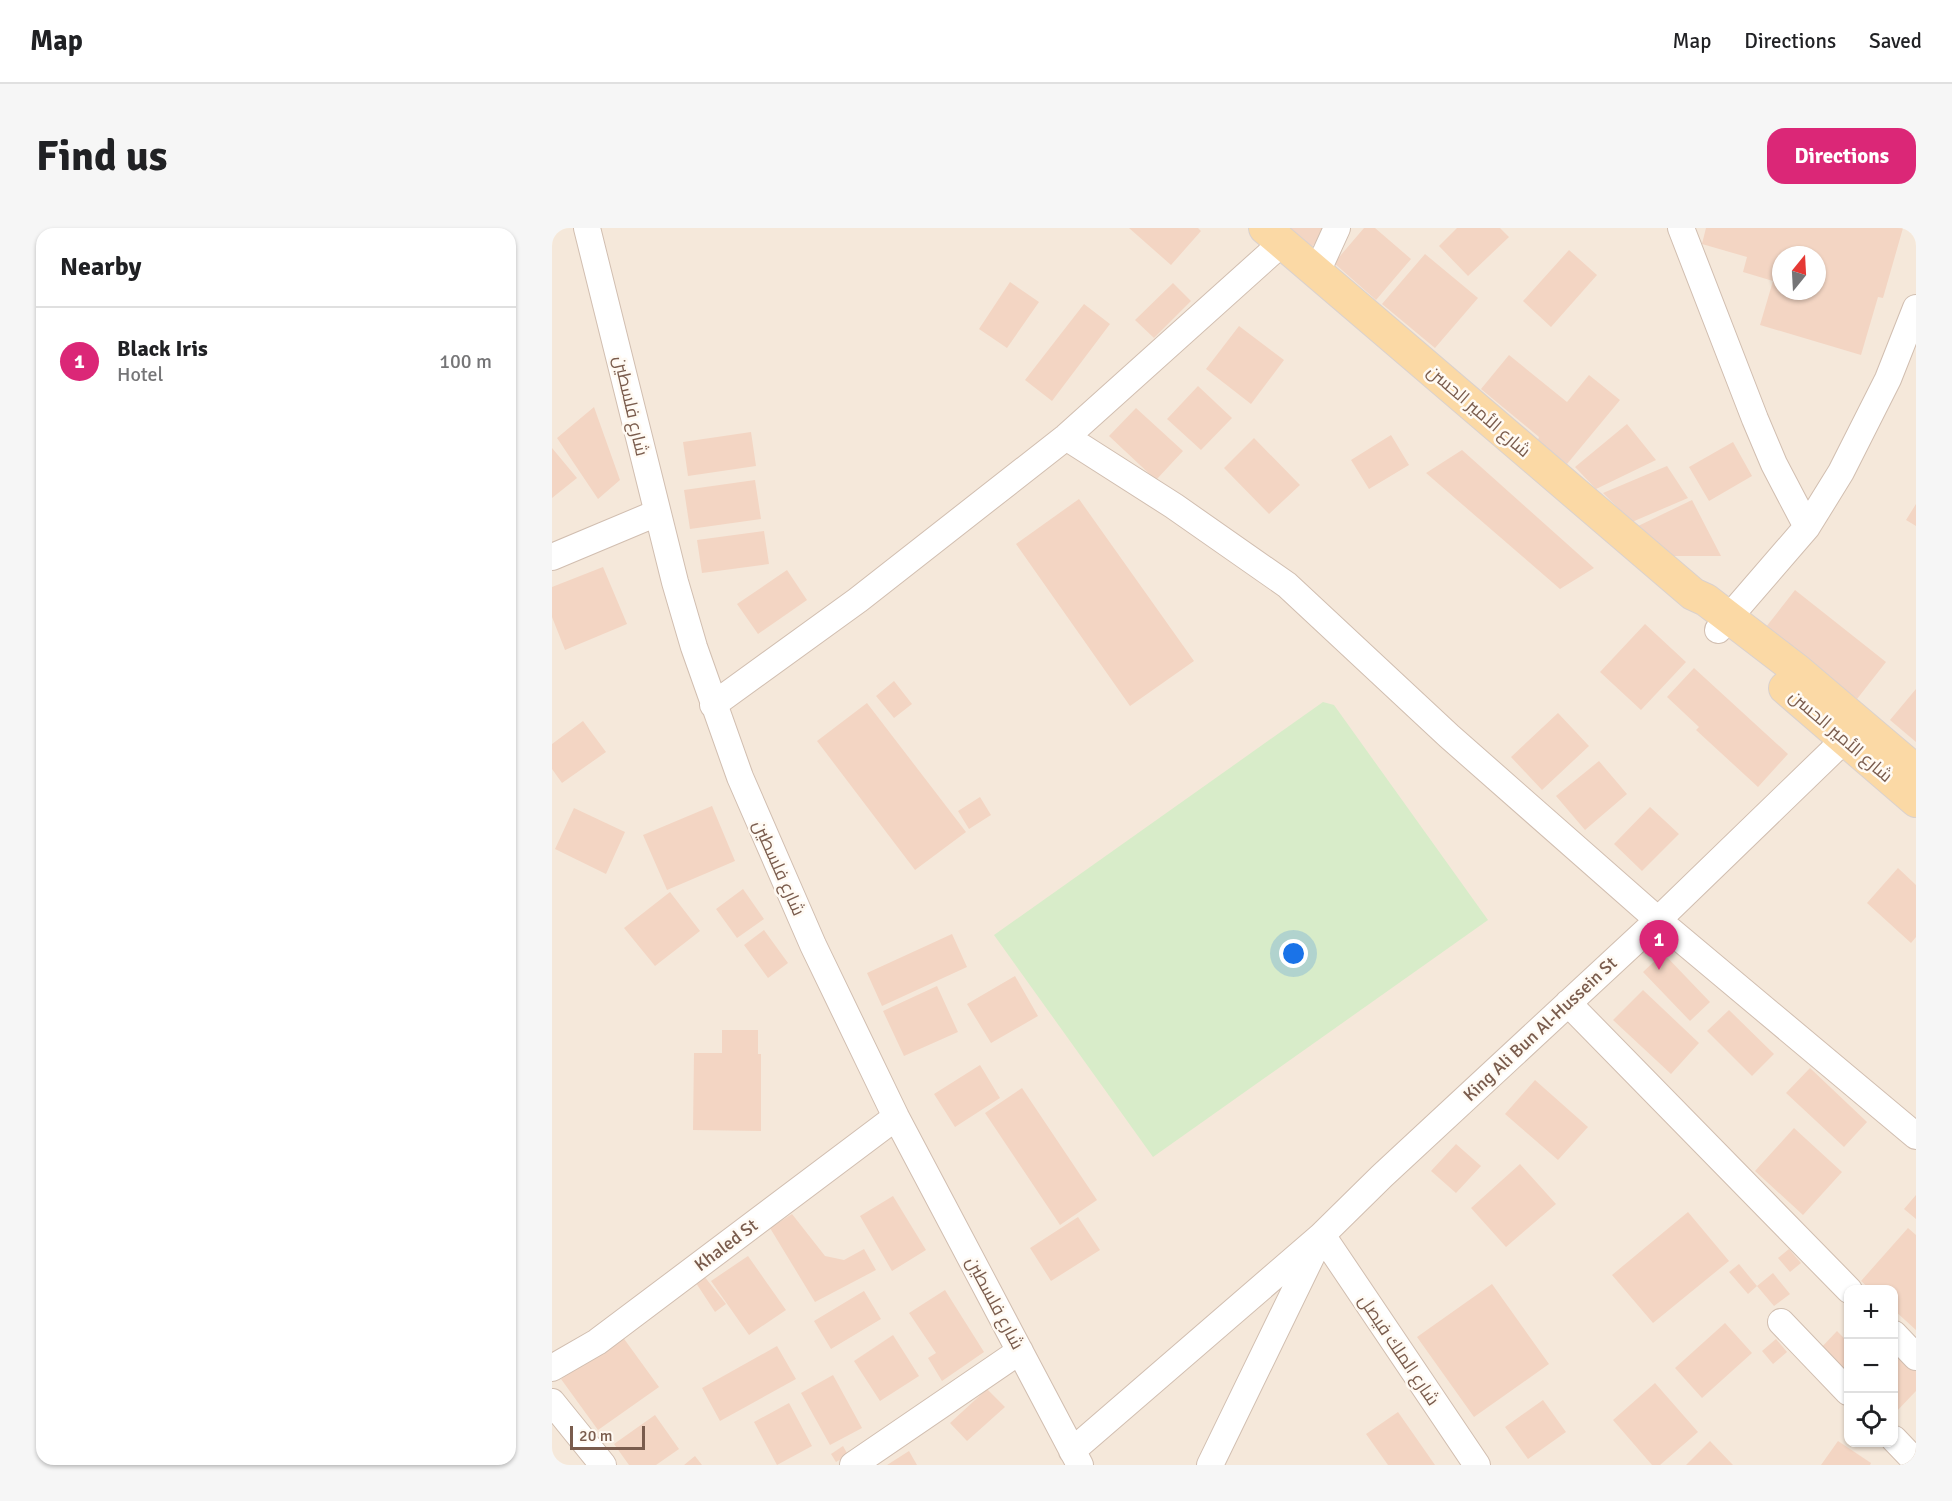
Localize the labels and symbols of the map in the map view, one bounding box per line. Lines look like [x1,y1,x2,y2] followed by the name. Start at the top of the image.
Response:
[1772,246,1826,300] north arrow
[608,354,653,458] street label: شارع فلسطين
[1422,360,1535,463] street label: شارع الأمير الحسن
[1784,685,1897,788] street label: شارع الأمير الحسن
[747,817,810,920] street label: شارع فلسطين
[1640,920,1678,970] pin: 1
[1279,939,1308,968] your location
[1459,952,1621,1106] street label: King Ali Bun Al-Hussein St
[690,1214,762,1276] street label: Khaled St
[960,1253,1029,1354] street label: شارع فلسطين
[1353,1290,1444,1410] street label: شارع الملك فيصل
[570,1423,645,1450] scale bar

